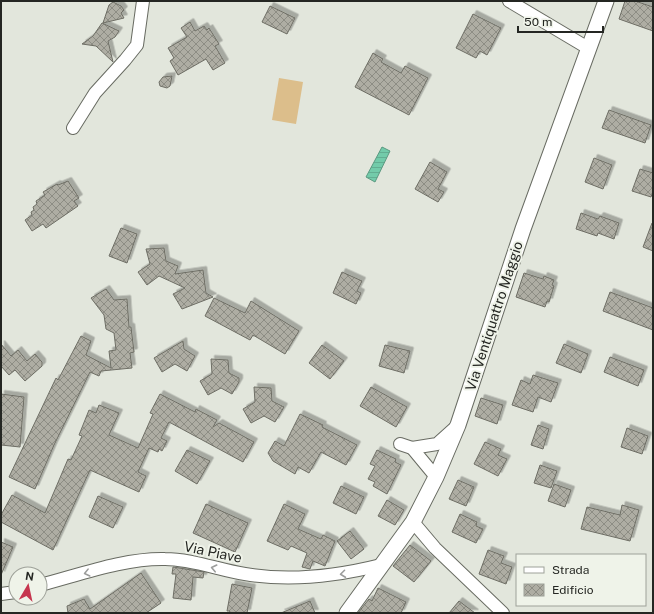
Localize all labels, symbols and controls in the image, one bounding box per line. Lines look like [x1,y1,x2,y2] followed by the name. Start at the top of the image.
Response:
[518,8,603,34] scale bar
[524,15,552,29] text: 50 m
[462,239,526,393] street label: Via Ventiquattro Maggio
[183,538,243,566] street label: Via Piave
[516,554,646,606] legend
[552,563,589,577] text: Strada
[211,564,217,572] one-way arrow
[8,566,48,606] north arrow
[84,569,90,577] one-way arrow
[340,569,346,578] one-way arrow
[24,570,35,583] text: N
[552,583,594,597] text: Edificio

